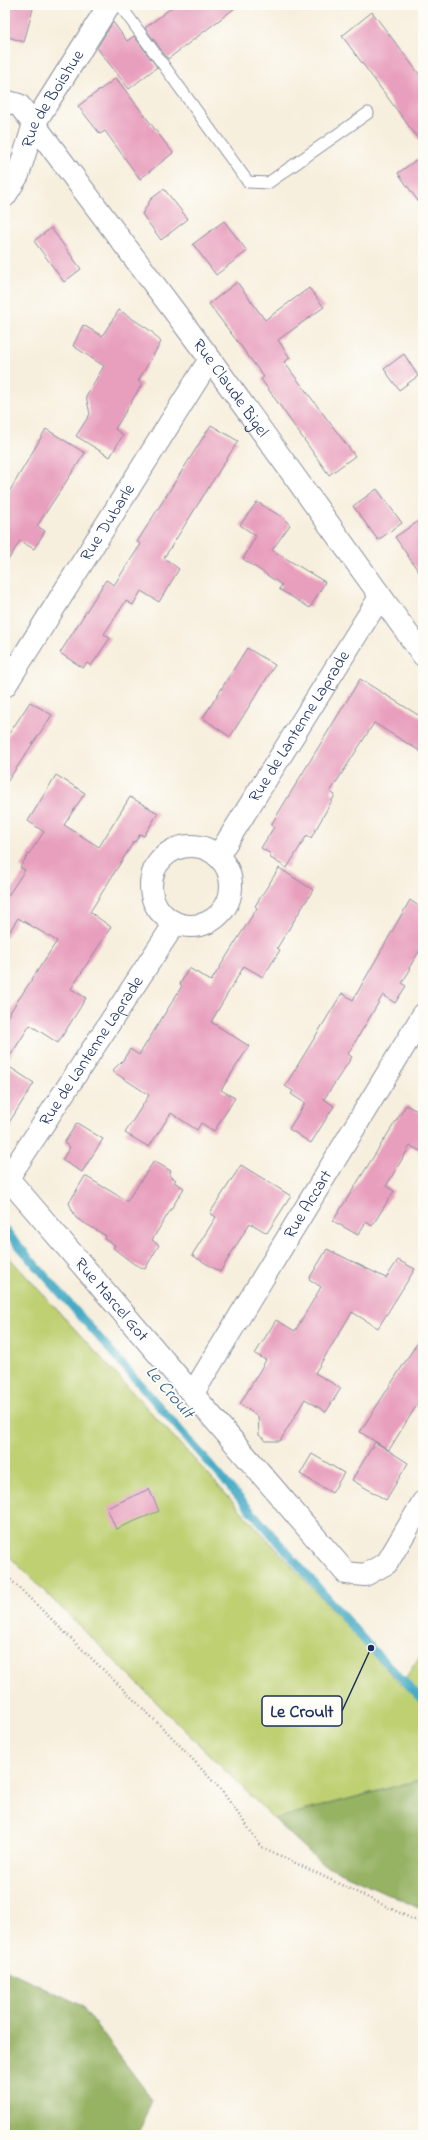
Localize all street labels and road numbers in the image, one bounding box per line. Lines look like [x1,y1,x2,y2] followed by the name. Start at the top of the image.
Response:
[15,44,90,151] street label: Rue de Boishue
[187,334,275,442] street label: Rue Claude Bigel
[74,479,141,566] street label: Rue Dubarle
[242,645,356,807] street label: Rue de Lantenne Laprade
[33,971,150,1131] street label: Rue de Lantenne Laprade
[277,1165,339,1243] street label: Rue Accart
[69,1252,155,1347] street label: Rue Marcel Got

